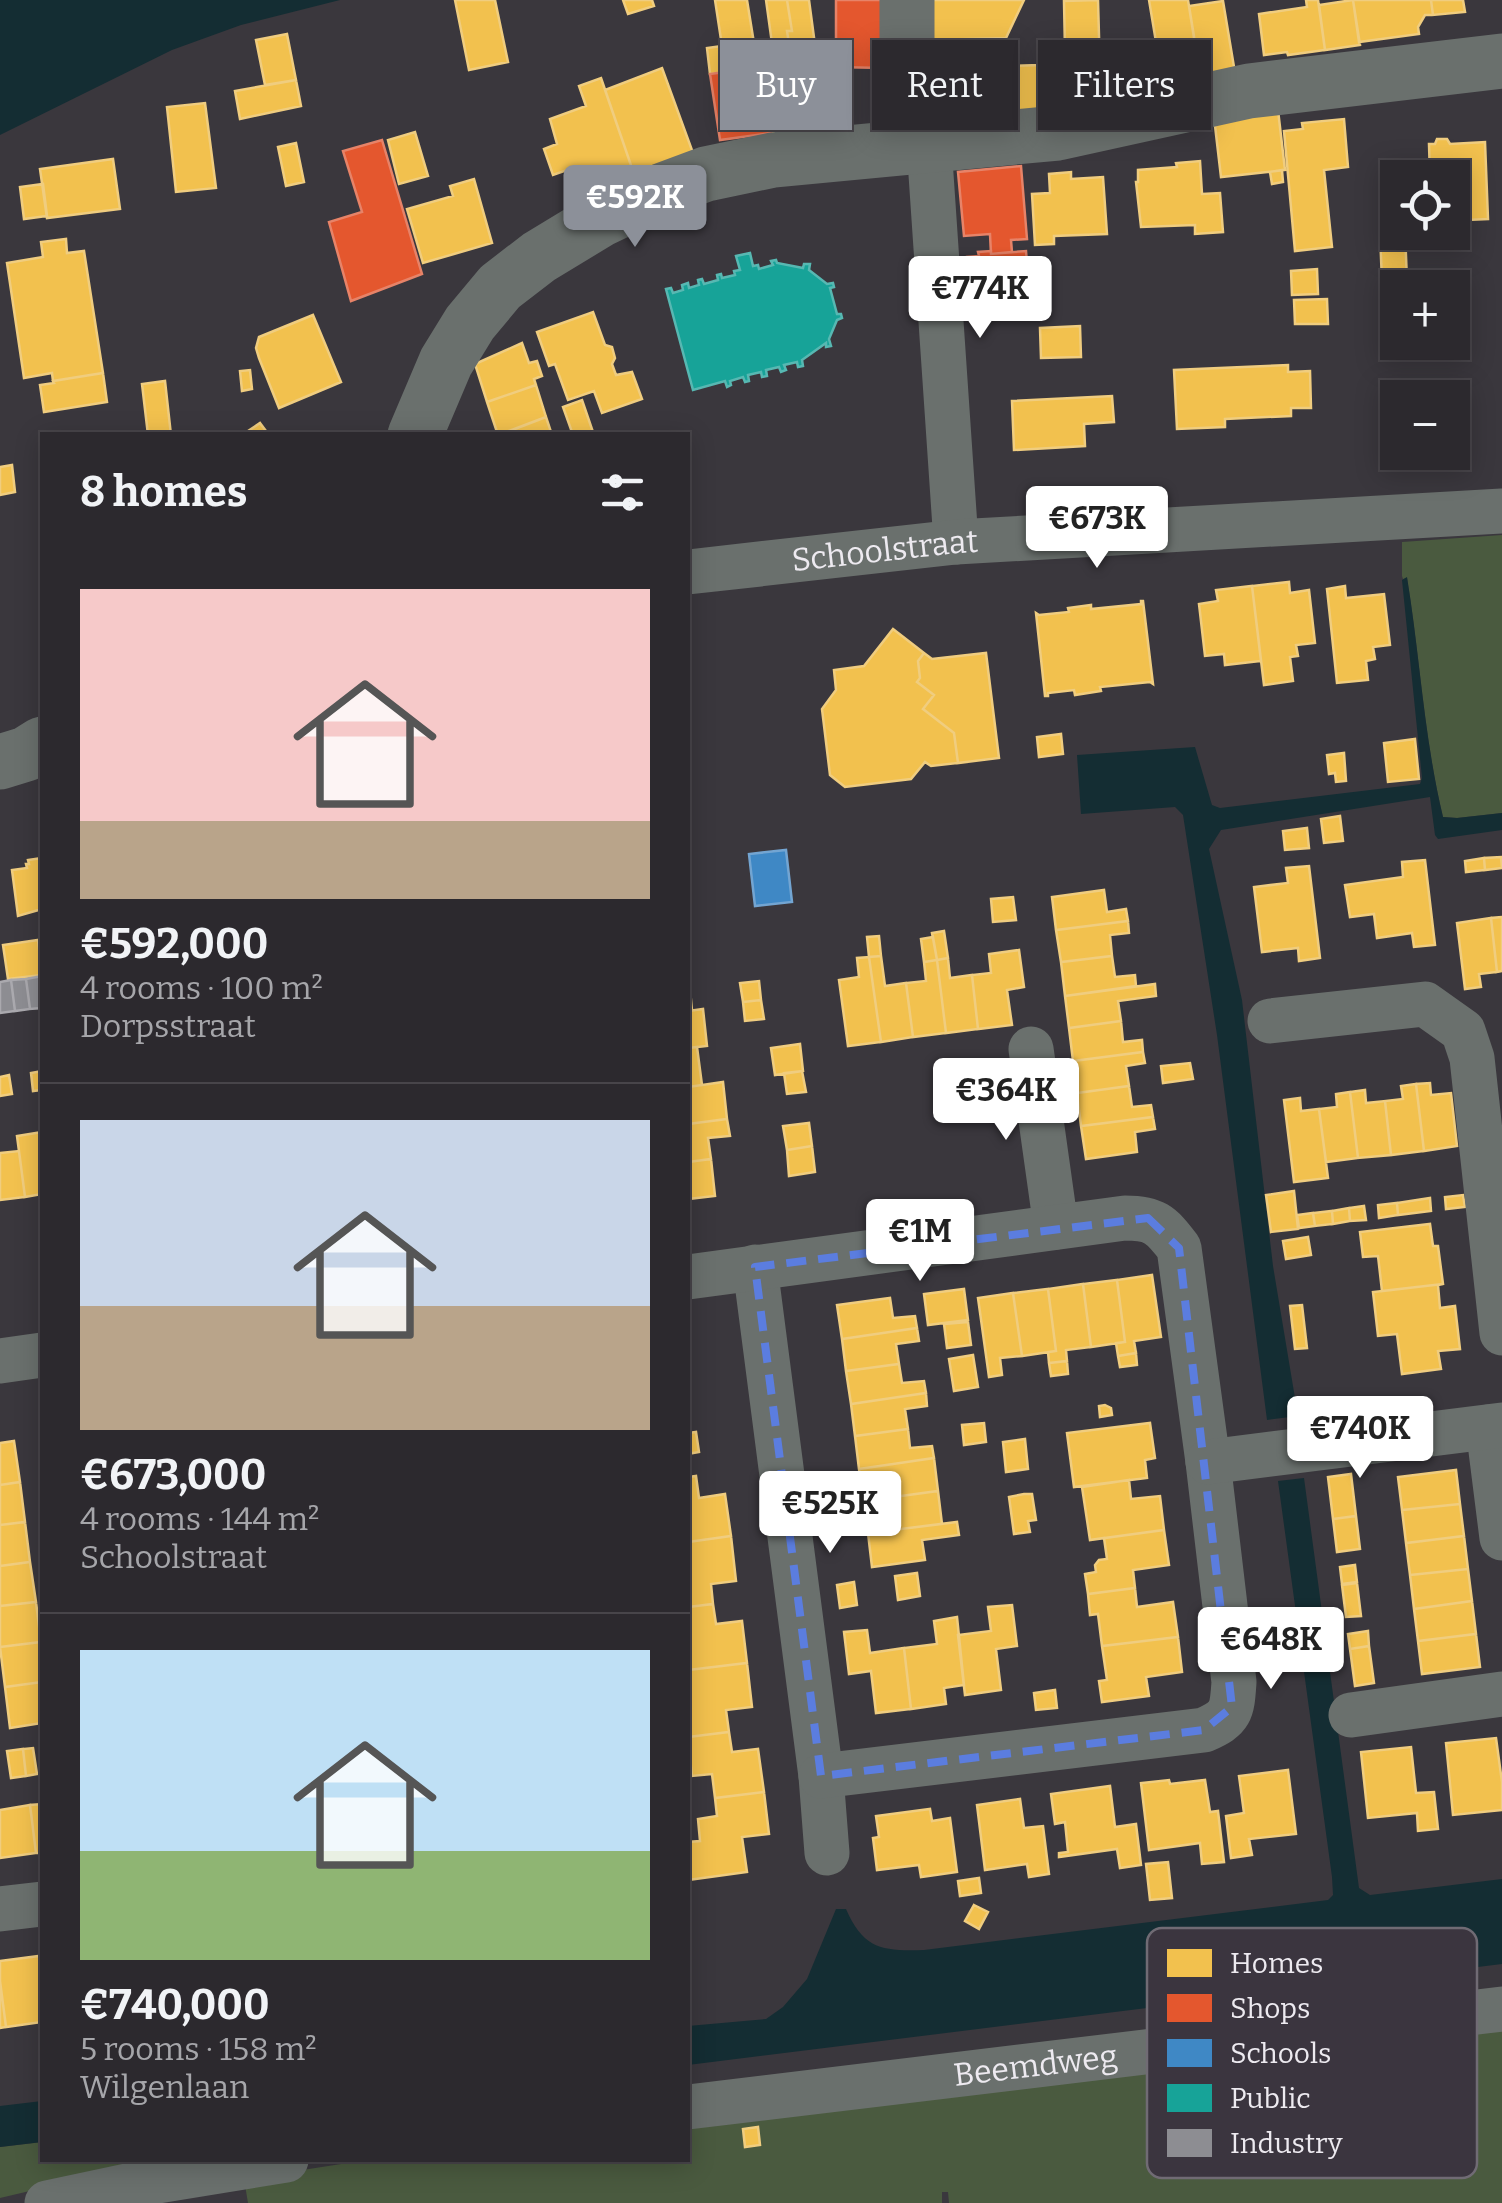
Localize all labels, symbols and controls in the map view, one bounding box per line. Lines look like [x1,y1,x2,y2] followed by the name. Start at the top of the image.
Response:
[720,40,852,130] chip: Buy
[872,40,1018,130] chip: Rent
[1038,40,1211,130] chip: Filters
[1380,160,1470,470] map controls
[1380,160,1470,250] button: locate
[565,165,705,250] pin: €592K
[585,178,685,216] text: €592K
[910,256,1050,341] pin: €774K
[931,269,1029,307] text: €774K
[1380,270,1470,360] button: +
[1380,380,1470,470] button: −
[595,465,650,520] icon: filters
[80,467,248,517] text: 8 homes
[1027,486,1167,571] pin: €673K
[1048,499,1146,537] text: €673K
[790,522,979,579] street label: Schoolstraat
[275,654,455,834] icon: home
[80,919,268,969] text: €592,000
[80,969,323,1007] text: 4 rooms · 100 m²
[80,1007,256,1045] text: Dorpsstraat
[936,1058,1076,1143] pin: €364K
[955,1071,1057,1109] text: €364K
[275,1185,455,1365] icon: home
[872,1199,968,1284] pin: €1M
[888,1212,952,1250] text: €1M
[1290,1396,1430,1481] pin: €740K
[1309,1409,1411,1447] text: €740K
[80,1450,266,1500] text: €673,000
[760,1471,900,1556] pin: €525K
[781,1484,879,1522] text: €525K
[80,1500,319,1538] text: 4 rooms · 144 m²
[80,1538,267,1576] text: Schoolstraat
[1201,1607,1341,1692] pin: €648K
[1220,1620,1322,1658] text: €648K
[275,1715,455,1895] icon: home
[1147,1928,1477,2178] legend
[1230,1947,1323,1980] text: Homes
[80,1980,270,2030] text: €740,000
[1230,1992,1310,2025] text: Shops
[80,2030,317,2068] text: 5 rooms · 158 m²
[951,2036,1119,2094] street label: Beemdweg
[1230,2037,1331,2070] text: Schools
[80,2068,249,2106] text: Wilgenlaan
[1230,2082,1311,2115] text: Public
[1230,2127,1343,2160] text: Industry

